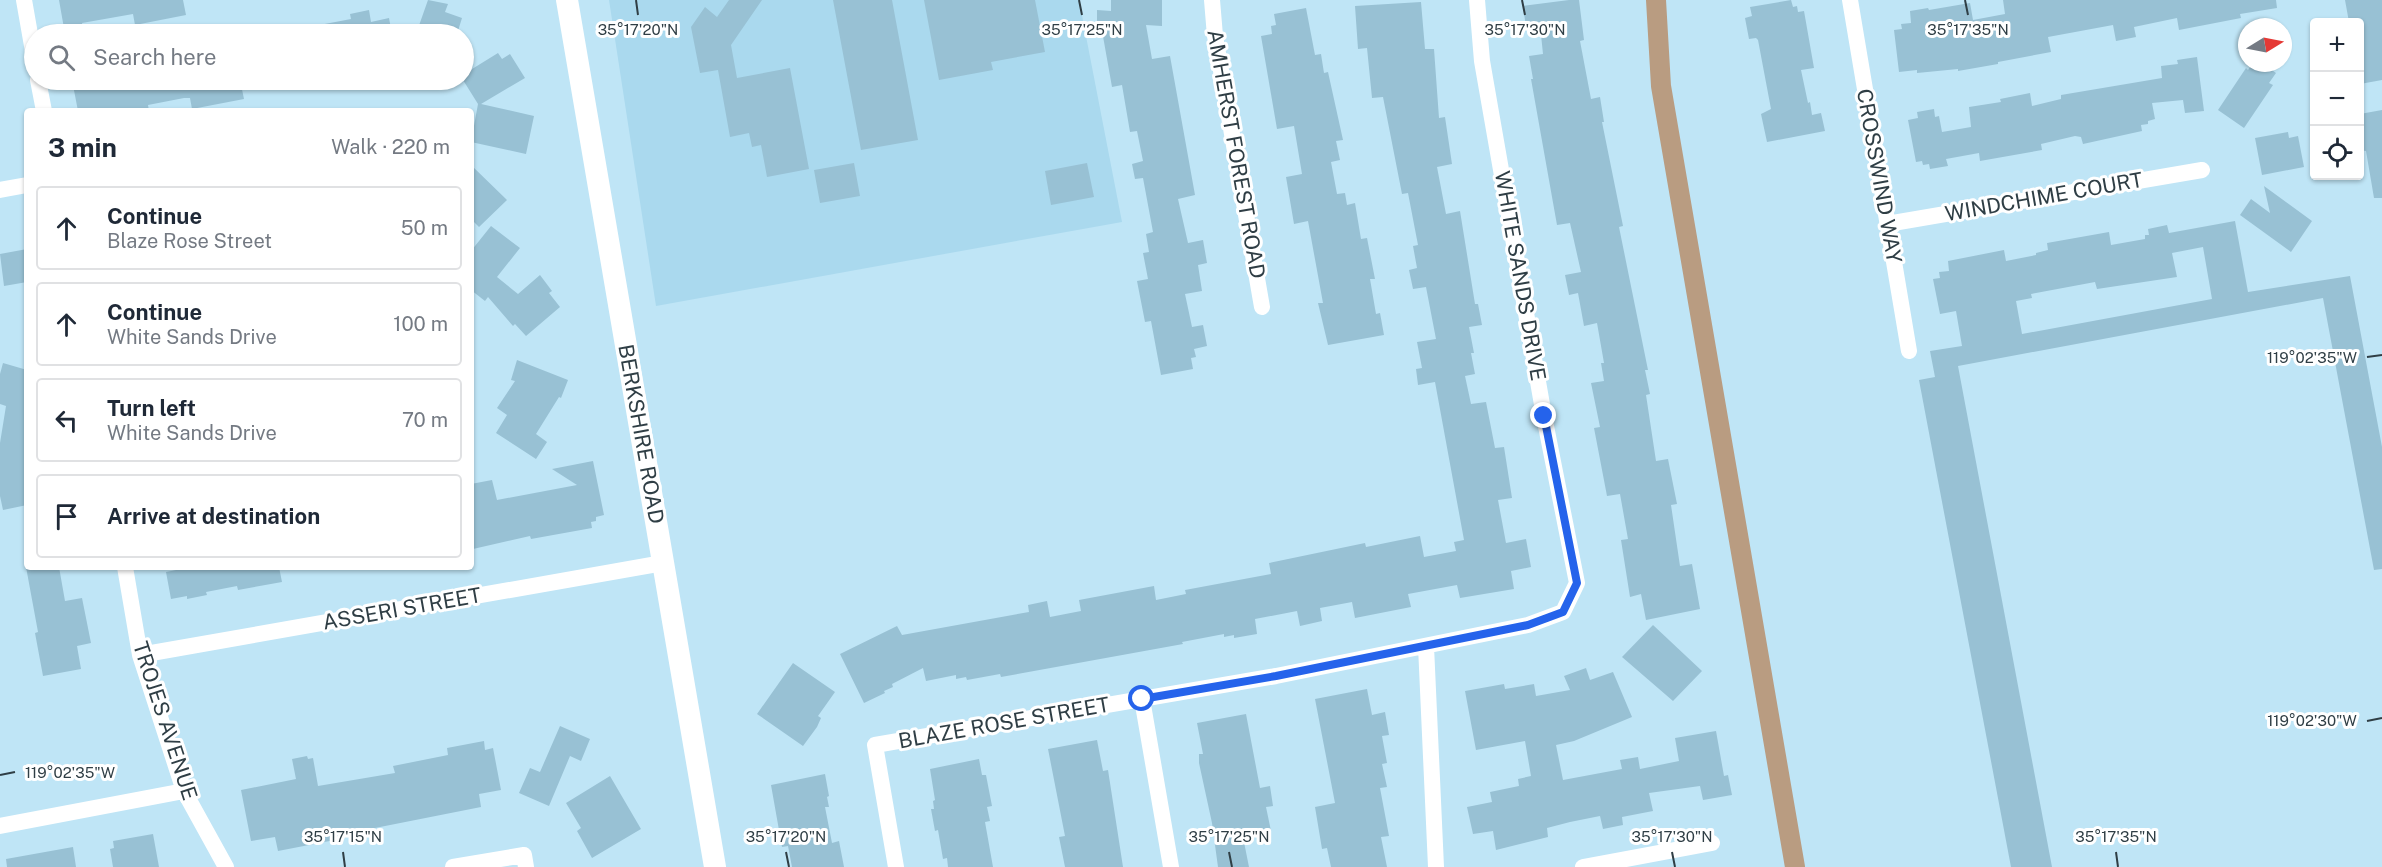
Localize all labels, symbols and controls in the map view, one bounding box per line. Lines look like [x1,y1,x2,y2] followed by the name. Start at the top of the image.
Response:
[2238,18,2292,72] north arrow
[2310,18,2364,180] map controls
[2310,18,2364,72] button: +
[598,21,678,38] text: 35°17'20"N
[1041,21,1123,38] text: 35°17'25"N
[1484,21,1566,38] text: 35°17'30"N
[1927,21,2009,38] text: 35°17'35"N
[24,24,474,90] search box
[1202,27,1271,280] street label: AMHERST FOREST ROAD
[45,41,78,74] icon: search
[93,44,217,70] text: Search here
[2310,72,2364,126] button: −
[1852,87,1907,265] street label: CROSSWIND WAY
[2310,126,2364,180] button: locate
[48,132,117,163] text: 3 min
[331,135,450,159] text: Walk · 220 m
[1943,167,2145,226] street label: WINDCHIME COURT
[1490,169,1551,383] street label: WHITE SANDS DRIVE
[107,203,202,229] text: Continue
[50,212,83,245] icon: ahead
[401,216,448,240] text: 50 m
[107,229,272,253] text: Blaze Rose Street
[107,299,202,325] text: Continue
[50,308,83,341] icon: ahead
[393,312,448,336] text: 100 m
[107,325,277,349] text: White Sands Drive
[613,342,670,526] street label: BERKSHIRE ROAD
[2267,349,2357,366] text: 119°02'35"W
[107,395,196,421] text: Turn left
[1530,402,1556,428] route end
[50,404,83,437] icon: left
[402,408,448,432] text: 70 m
[107,421,277,445] text: White Sands Drive
[50,500,83,533] icon: arrive
[107,503,320,529] text: Arrive at destination
[321,582,483,635] street label: ASSERI STREET
[128,638,203,803] street label: TROJES AVENUE
[1128,685,1154,711] route start
[896,692,1112,753] street label: BLAZE ROSE STREET
[2267,712,2357,729] text: 119°02'30"W
[25,764,115,781] text: 119°02'35"W
[304,828,382,845] text: 35°17'15"N
[746,828,826,845] text: 35°17'20"N
[1188,828,1270,845] text: 35°17'25"N
[1631,828,1713,845] text: 35°17'30"N
[2075,828,2157,845] text: 35°17'35"N

